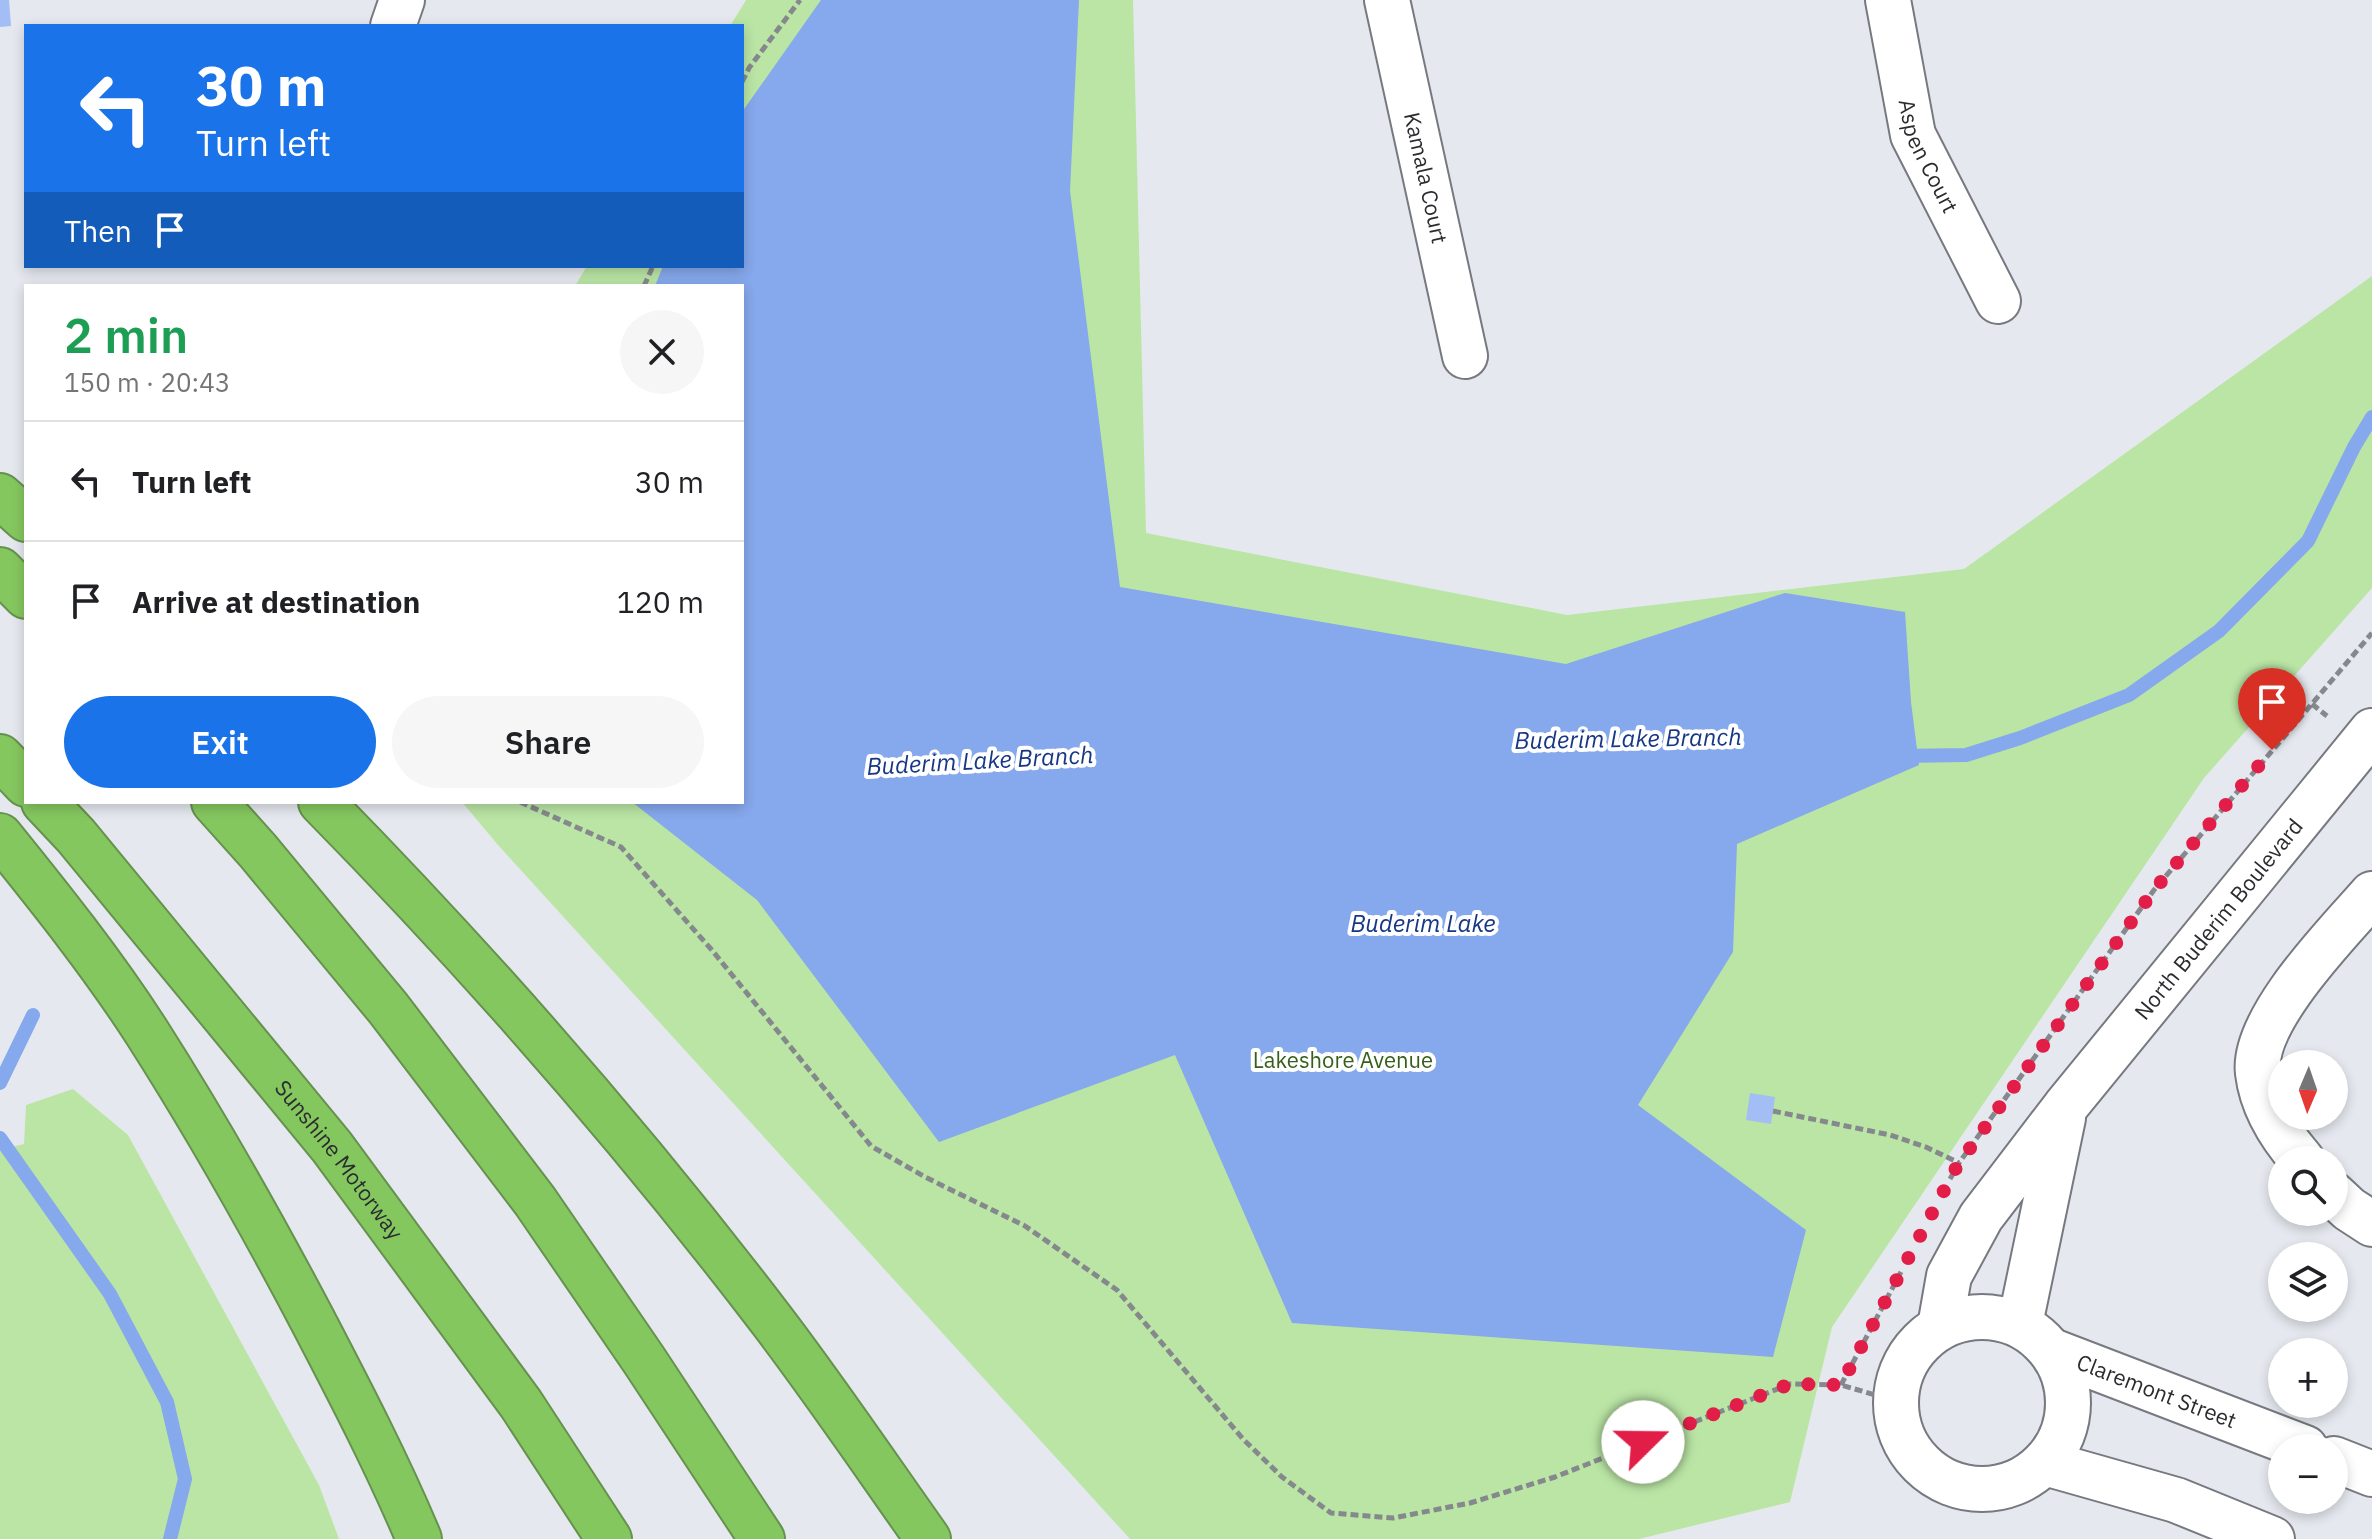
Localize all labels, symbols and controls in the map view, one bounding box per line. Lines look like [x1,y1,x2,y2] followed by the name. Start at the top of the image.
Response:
[196,49,326,121] text: 30 m
[64,56,168,160] icon: left
[1893,97,1965,218] street label: Aspen Court
[1398,109,1455,246] street label: Kamala Court
[196,119,331,166] text: Turn left
[148,208,192,252] icon: arrive
[64,211,132,250] text: Then
[64,304,188,366] text: 2 min
[620,310,704,394] button: close
[64,365,230,399] text: 150 m · 20:43
[64,459,108,503] icon: left
[132,462,251,501] text: Turn left
[635,462,704,501] text: 30 m
[64,579,108,623] icon: arrive
[132,582,420,621] text: Arrive at destination
[617,582,704,621] text: 120 m
[2238,668,2306,750] pin
[2250,680,2294,724] icon: arrive
[64,696,376,788] button: Exit
[392,696,704,788] button: Share
[1514,720,1742,756] water label: Buderim Lake Branch
[866,738,1094,782] water label: Buderim Lake Branch
[2127,812,2309,1025] street label: North Buderim Boulevard
[1350,907,1496,939] water label: Buderim Lake
[1253,1045,1433,1074] park label: Lakeshore Avenue
[2268,1050,2348,1130] north arrow
[2268,1050,2348,1514] map controls
[269,1074,410,1245] street label: Sunshine Motorway
[2268,1146,2348,1226] button: search
[2268,1242,2348,1322] button: layers
[2268,1338,2348,1418] button: +
[2073,1347,2241,1434] street label: Claremont Street
[1601,1400,1685,1484] position arrow
[2268,1434,2348,1514] button: −

